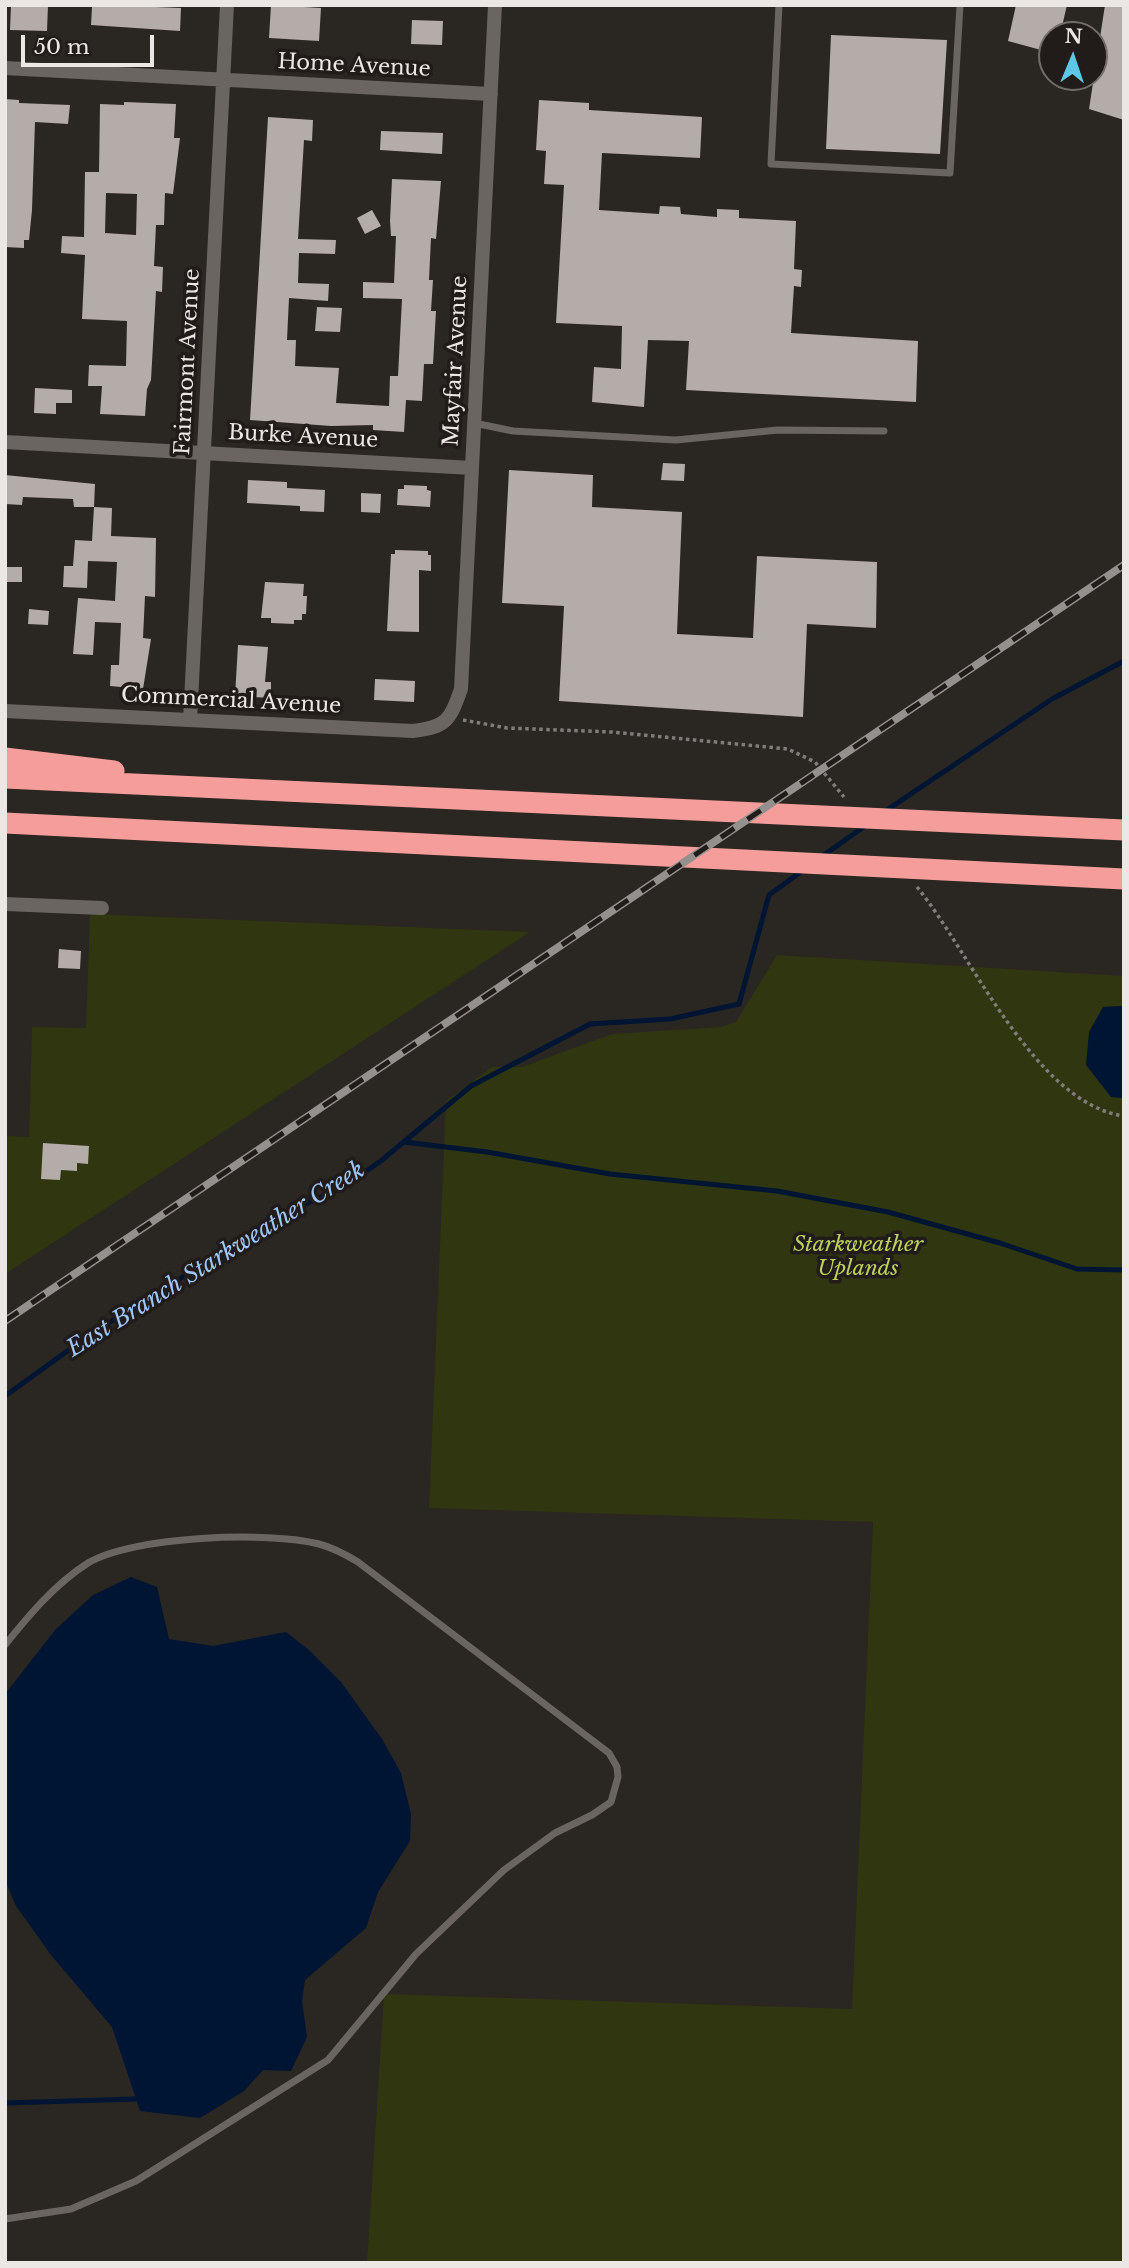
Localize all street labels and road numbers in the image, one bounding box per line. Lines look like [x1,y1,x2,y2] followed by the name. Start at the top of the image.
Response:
[277,49,431,83] street label: Home Avenue
[171,268,205,456] street label: Fairmont Avenue
[439,275,473,447] street label: Mayfair Avenue
[227,420,379,454] street label: Burke Avenue
[120,683,342,719] street label: Commercial Avenue

